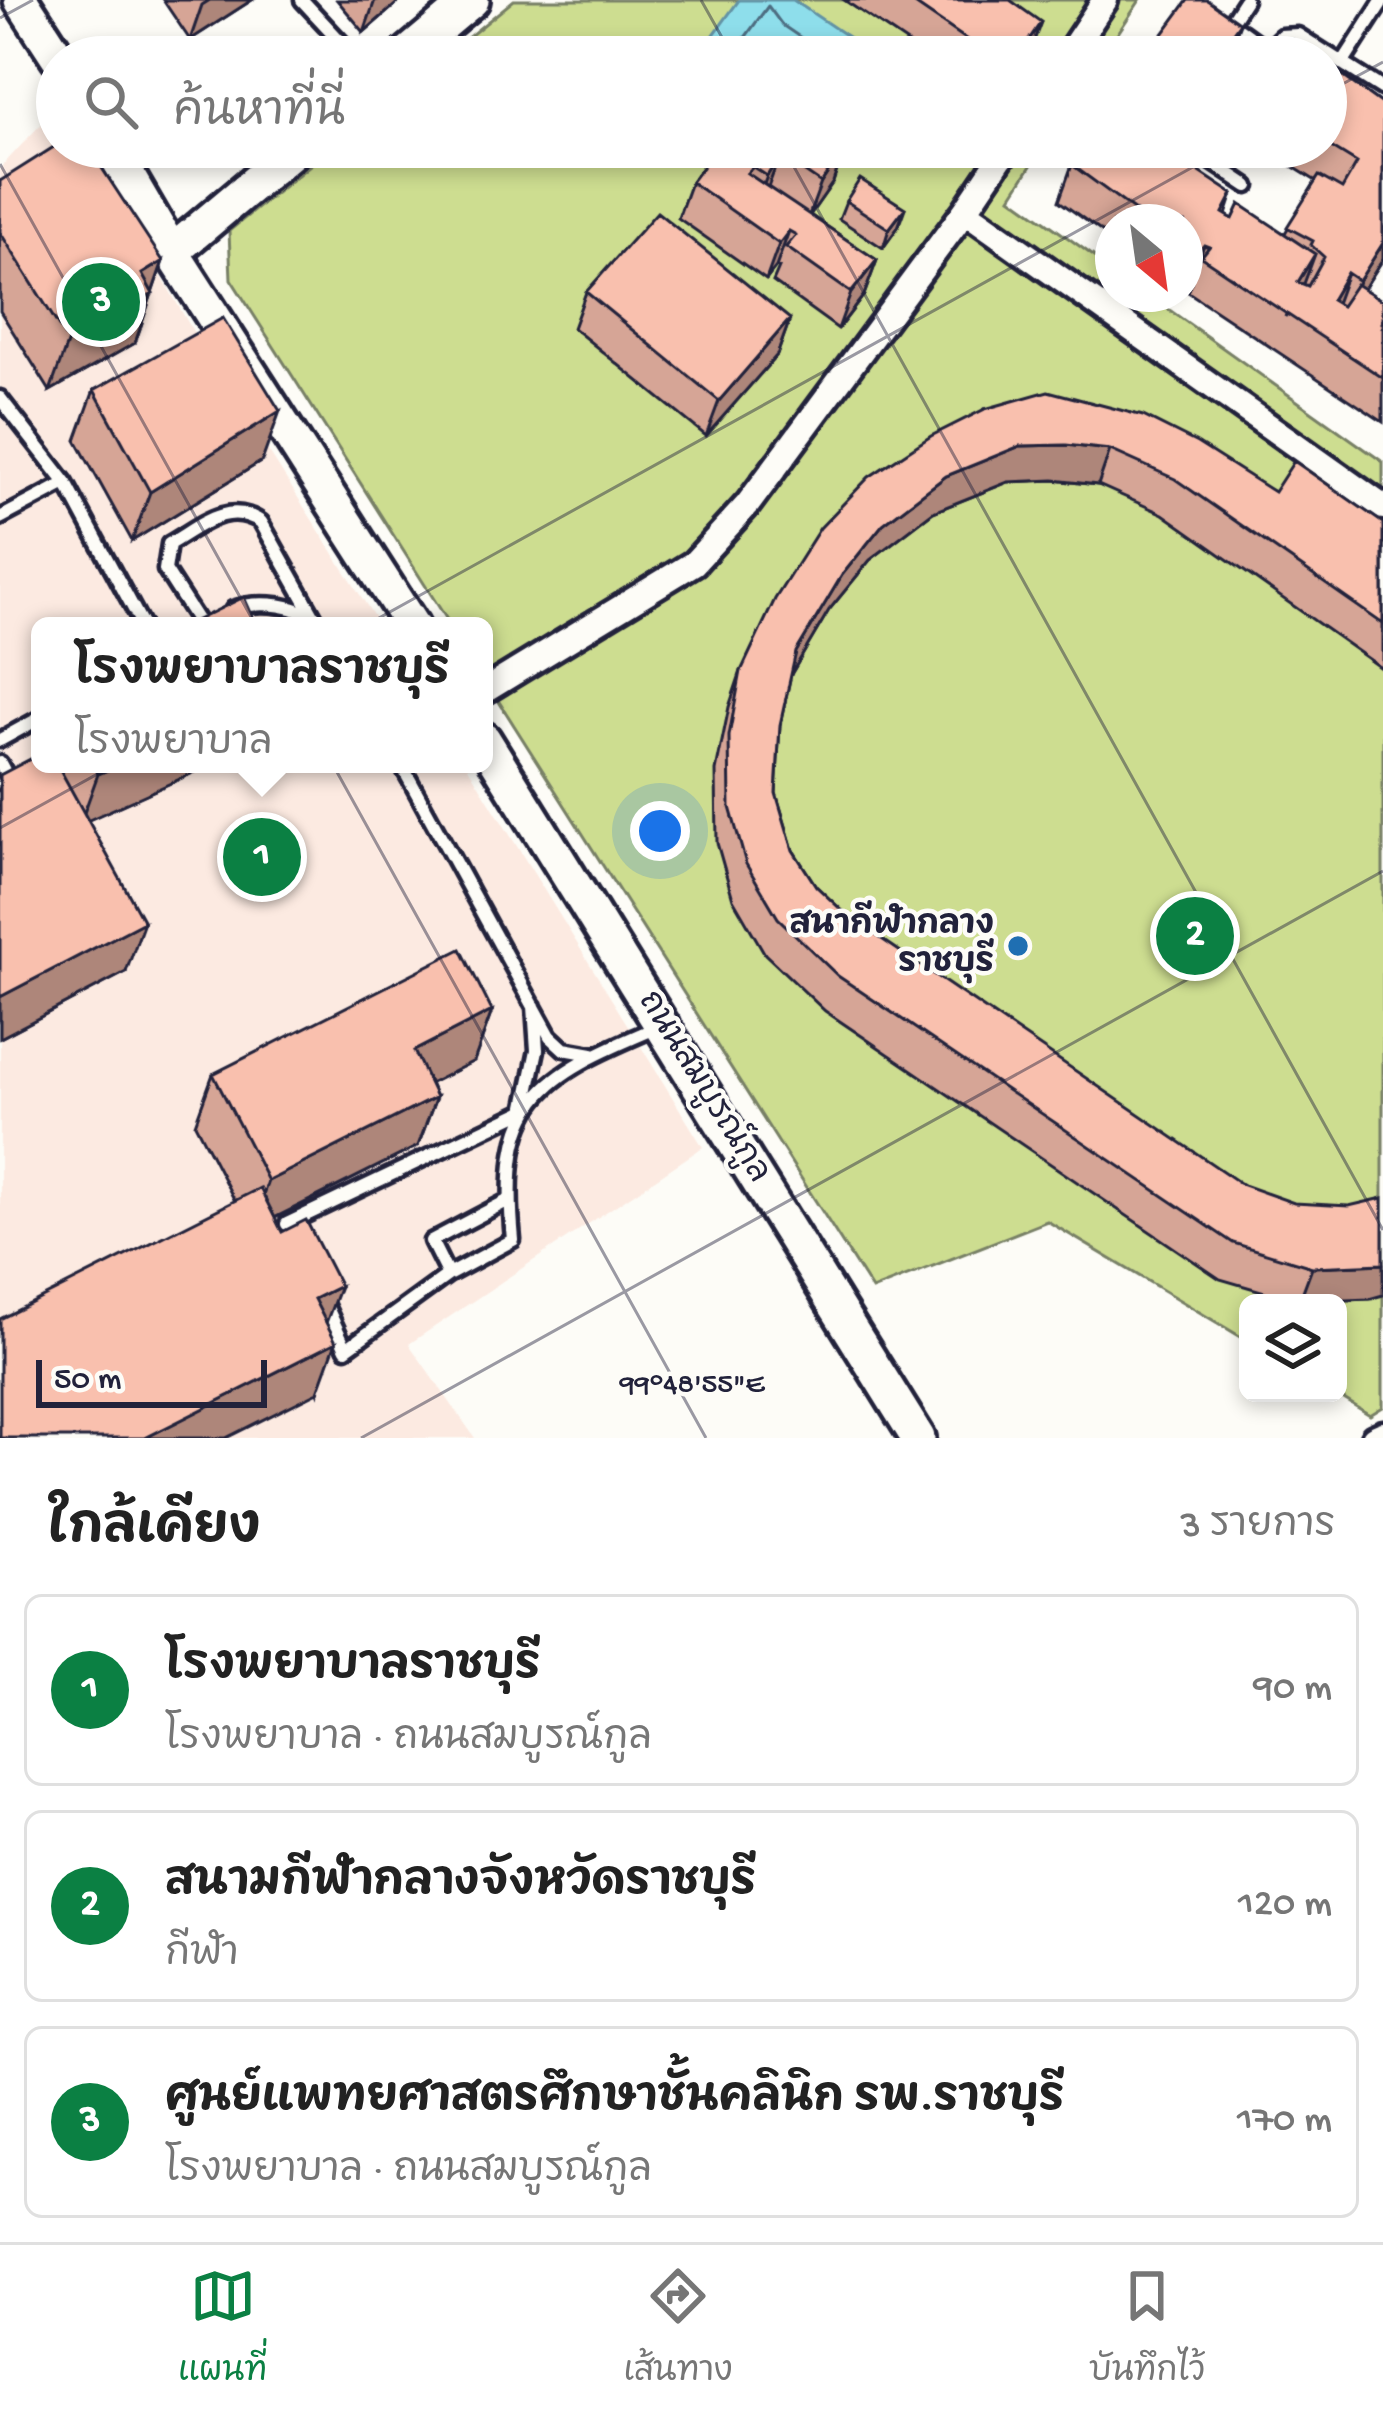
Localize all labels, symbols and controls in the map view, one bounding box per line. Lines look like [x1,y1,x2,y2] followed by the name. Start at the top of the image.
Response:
[36,36,1347,168] search box
[78,69,144,135] icon: search
[174,89,345,142] text: ค้นหาที่นี่
[1095,204,1203,312] north arrow
[62,257,140,347] pin: 3
[31,617,493,773] popup
[74,647,450,700] text: โรงพยาบาลราชบุรี
[74,723,272,769] text: โรงพยาบาล
[630,801,690,861] your location
[223,812,301,902] pin: 1
[1156,891,1234,981] pin: 2
[789,900,995,984] place label: สนากีฬากลาง ราชบุรี
[1005,933,1031,959] marker: สนากีฬากลาง ราชบุรี
[628,981,783,1191] street label: ถนนสมบูรณ์กูล
[1239,1294,1347,1402] map controls
[1239,1294,1347,1402] button: layers
[36,1354,267,1407] scale bar
[54,1362,121,1400] text: 50 m
[619,1369,766,1404] text: 99°48'55"E
[48,1502,260,1562] text: ใกล้เคียง
[1180,1505,1335,1551] text: 3 รายการ
[165,1642,540,1695] text: โรงพยาบาลราชบุรี
[82,1667,98,1713] text: 1
[1253,1667,1332,1713] text: 90 m
[165,1718,652,1764] text: โรงพยาบาล · ถนนสมบูรณ์กูล
[165,1858,756,1911] text: สนามกีฬากลางจังหวัดราชบุรี
[80,1883,100,1929] text: 2
[1238,1883,1332,1929] text: 120 m
[165,1934,239,1980] text: กีฬา
[165,2074,1064,2127] text: ศูนย์แพทยศาสตรศึกษาชั้นคลินิก รพ.ราชบุรี
[80,2099,100,2145] text: 3
[1237,2099,1332,2145] text: 170 m
[165,2150,652,2196] text: โรงพยาบาล · ถนนสมบูรณ์กูล
[178,2263,267,2393] tab: แผนที่
[623,2263,733,2393] tab: เส้นทาง
[1089,2263,1205,2393] tab: บันทึกไว้

